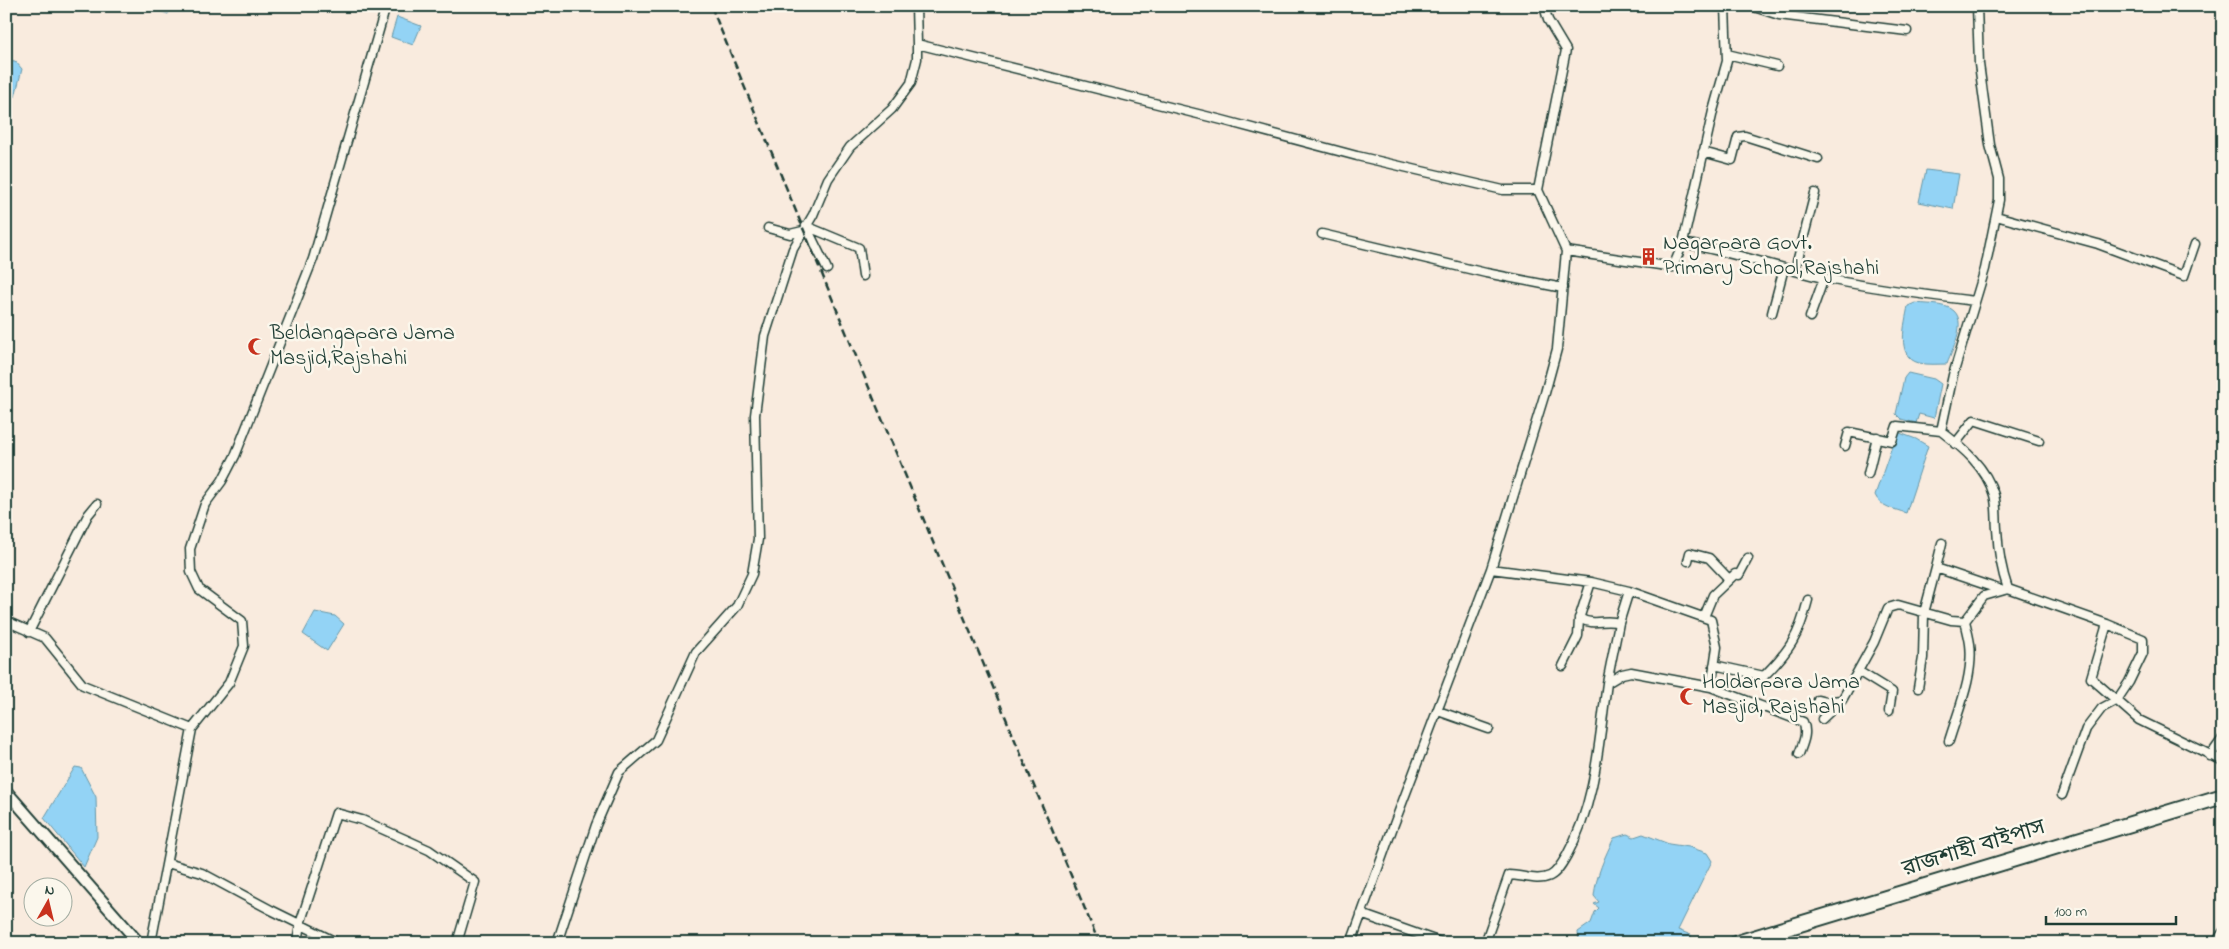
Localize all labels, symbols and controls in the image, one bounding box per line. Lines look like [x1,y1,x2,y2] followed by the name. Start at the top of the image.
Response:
[1663,228,1879,286] place label: Nagarpara Govt. Primary School,Rajshahi
[1639,247,1659,267] building icon: Nagarpara Govt. Primary School,Rajshahi
[269,318,455,375] place label: Beldangapara Jama Masjid,Rajshahi
[246,337,266,357] mosque icon: Beldangapara Jama Masjid,Rajshahi
[1702,667,1860,724] place label: Holdarpara Jama Masjid, Rajshahi
[1678,686,1698,706] mosque icon: Holdarpara Jama Masjid, Rajshahi
[1898,812,2050,886] street label: রাজশাহী বাইপাস
[22,876,72,926] north arrow
[43,880,56,902] text: N
[2046,894,2176,926] scale bar
[2054,901,2087,923] text: 100 m

